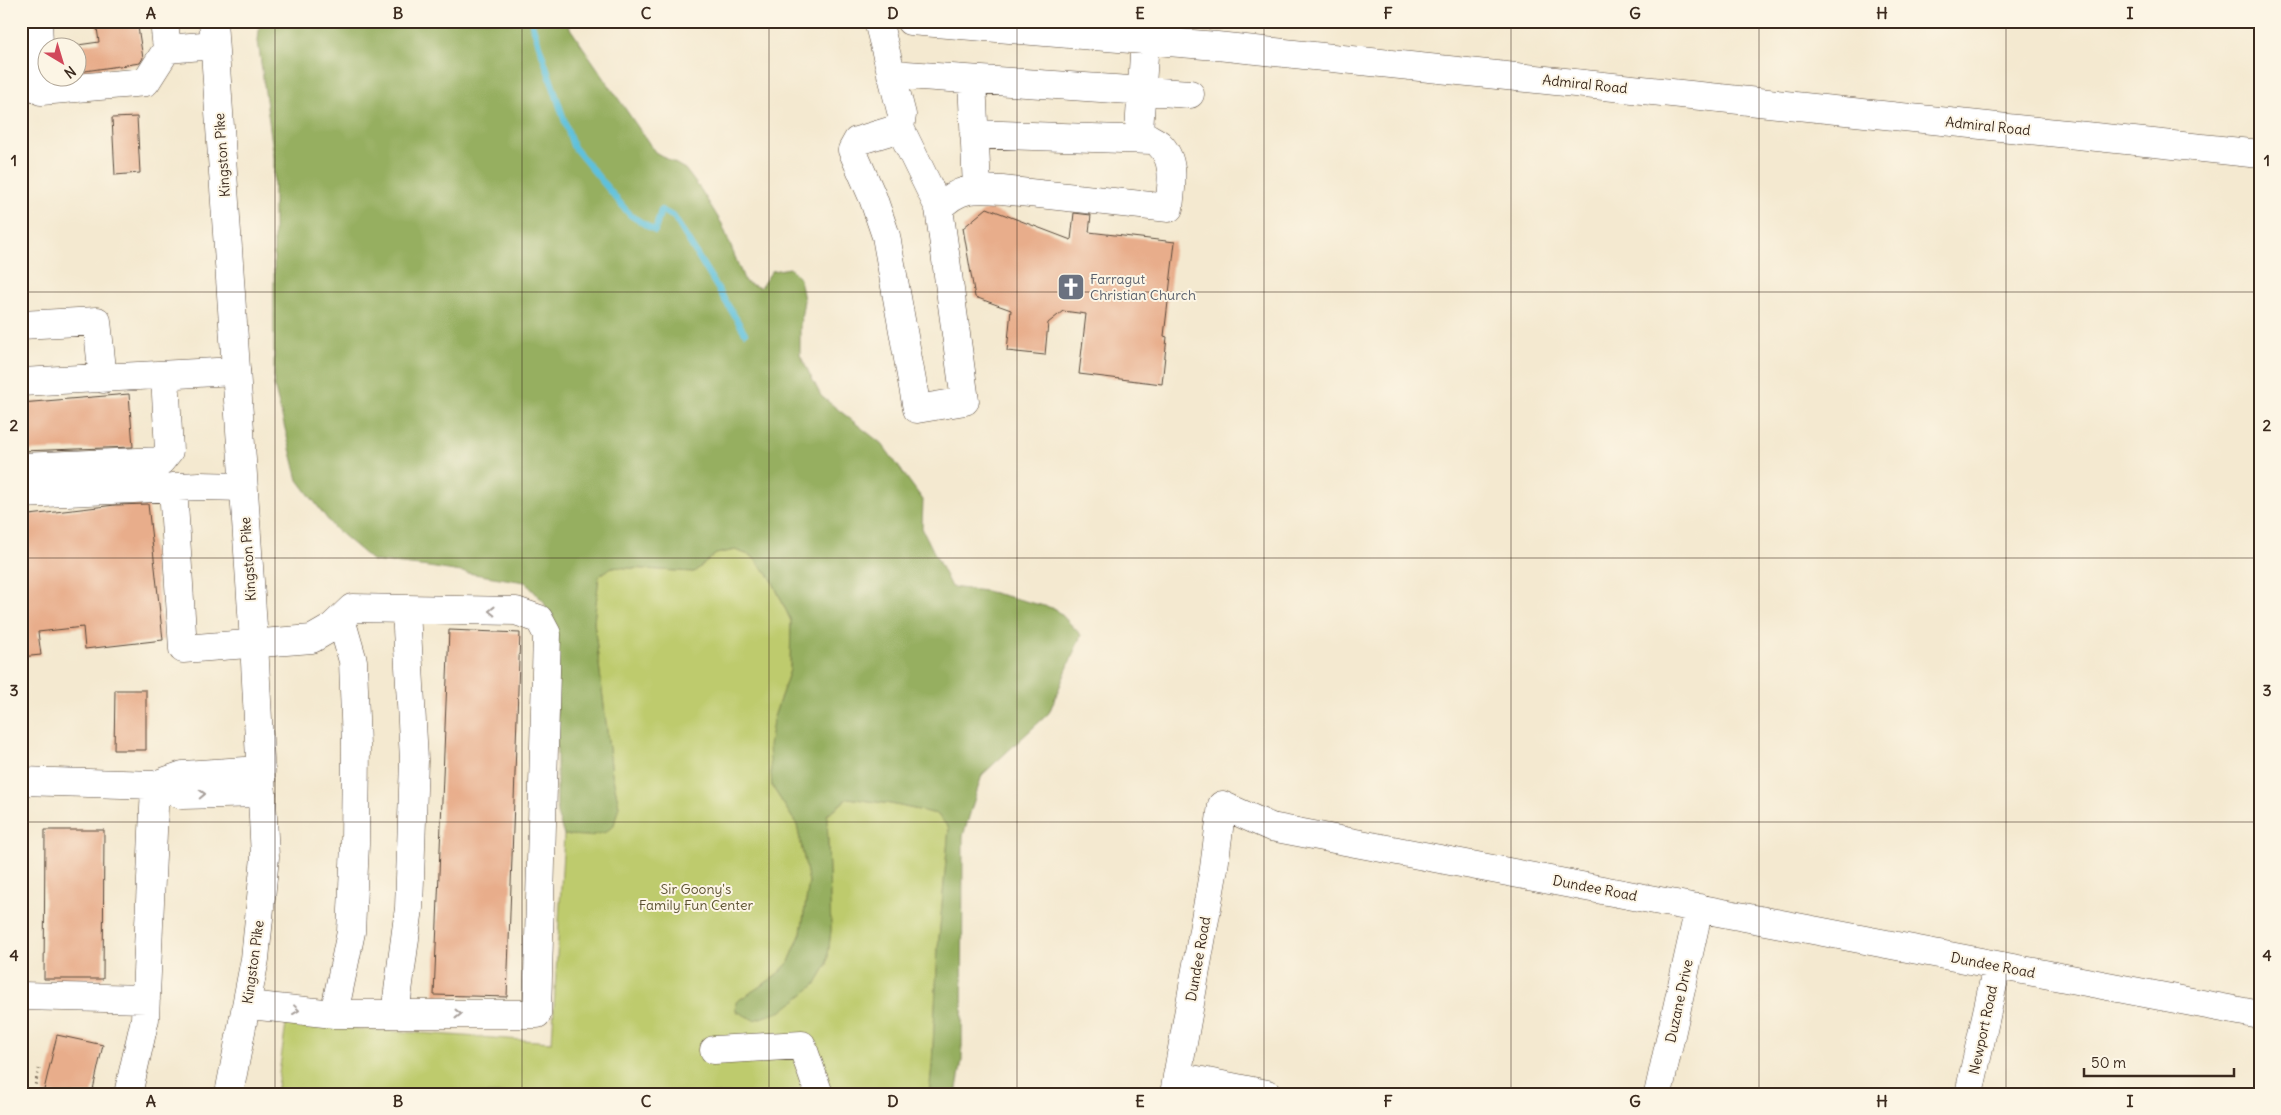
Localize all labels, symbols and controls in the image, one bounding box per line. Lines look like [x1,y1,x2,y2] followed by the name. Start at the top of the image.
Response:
[146,3,156,23] text: A
[393,3,404,23] text: B
[641,3,652,23] text: C
[887,3,899,23] text: D
[1135,3,1145,23] text: E
[1383,3,1393,23] text: F
[1629,3,1641,23] text: G
[1876,3,1888,23] text: H
[2127,3,2134,23] text: I
[38,38,88,88] north arrow
[61,62,79,82] text: N
[1542,71,1628,97] street label: Admiral Road
[210,112,234,198] street label: Kingston Pike
[1945,113,2031,139] street label: Admiral Road
[11,150,17,170] text: 1
[2264,150,2270,170] text: 1
[1090,270,1196,304] place label: Farragut Christian Church
[1056,272,1086,302] church icon: Farragut Christian Church
[10,415,19,435] text: 2
[2263,415,2272,435] text: 2
[236,516,260,602] street label: Kingston Pike
[488,606,496,616] one-way arrow
[9,680,19,700] text: 3
[2262,680,2272,700] text: 3
[198,789,206,800] one-way arrow
[1551,871,1639,905] street label: Dundee Road
[639,880,753,914] park label: Sir Goony's Family Fun Center
[1182,915,1214,1003] street label: Dundee Road
[238,919,268,1005] street label: Kingston Pike
[9,945,19,965] text: 4
[2262,945,2272,965] text: 4
[1949,948,2037,982] street label: Dundee Road
[1661,958,1697,1044] street label: Duzane Drive
[1965,984,2001,1076] street label: Newport Road
[292,1004,300,1015] one-way arrow
[455,1009,463,1019] one-way arrow
[2084,1045,2234,1077] scale bar
[2091,1053,2126,1072] text: 50 m
[146,1091,156,1111] text: A
[393,1091,404,1111] text: B
[641,1091,652,1111] text: C
[887,1091,899,1111] text: D
[1135,1091,1145,1111] text: E
[1383,1091,1393,1111] text: F
[1629,1091,1641,1111] text: G
[1876,1091,1888,1111] text: H
[2127,1091,2134,1111] text: I

